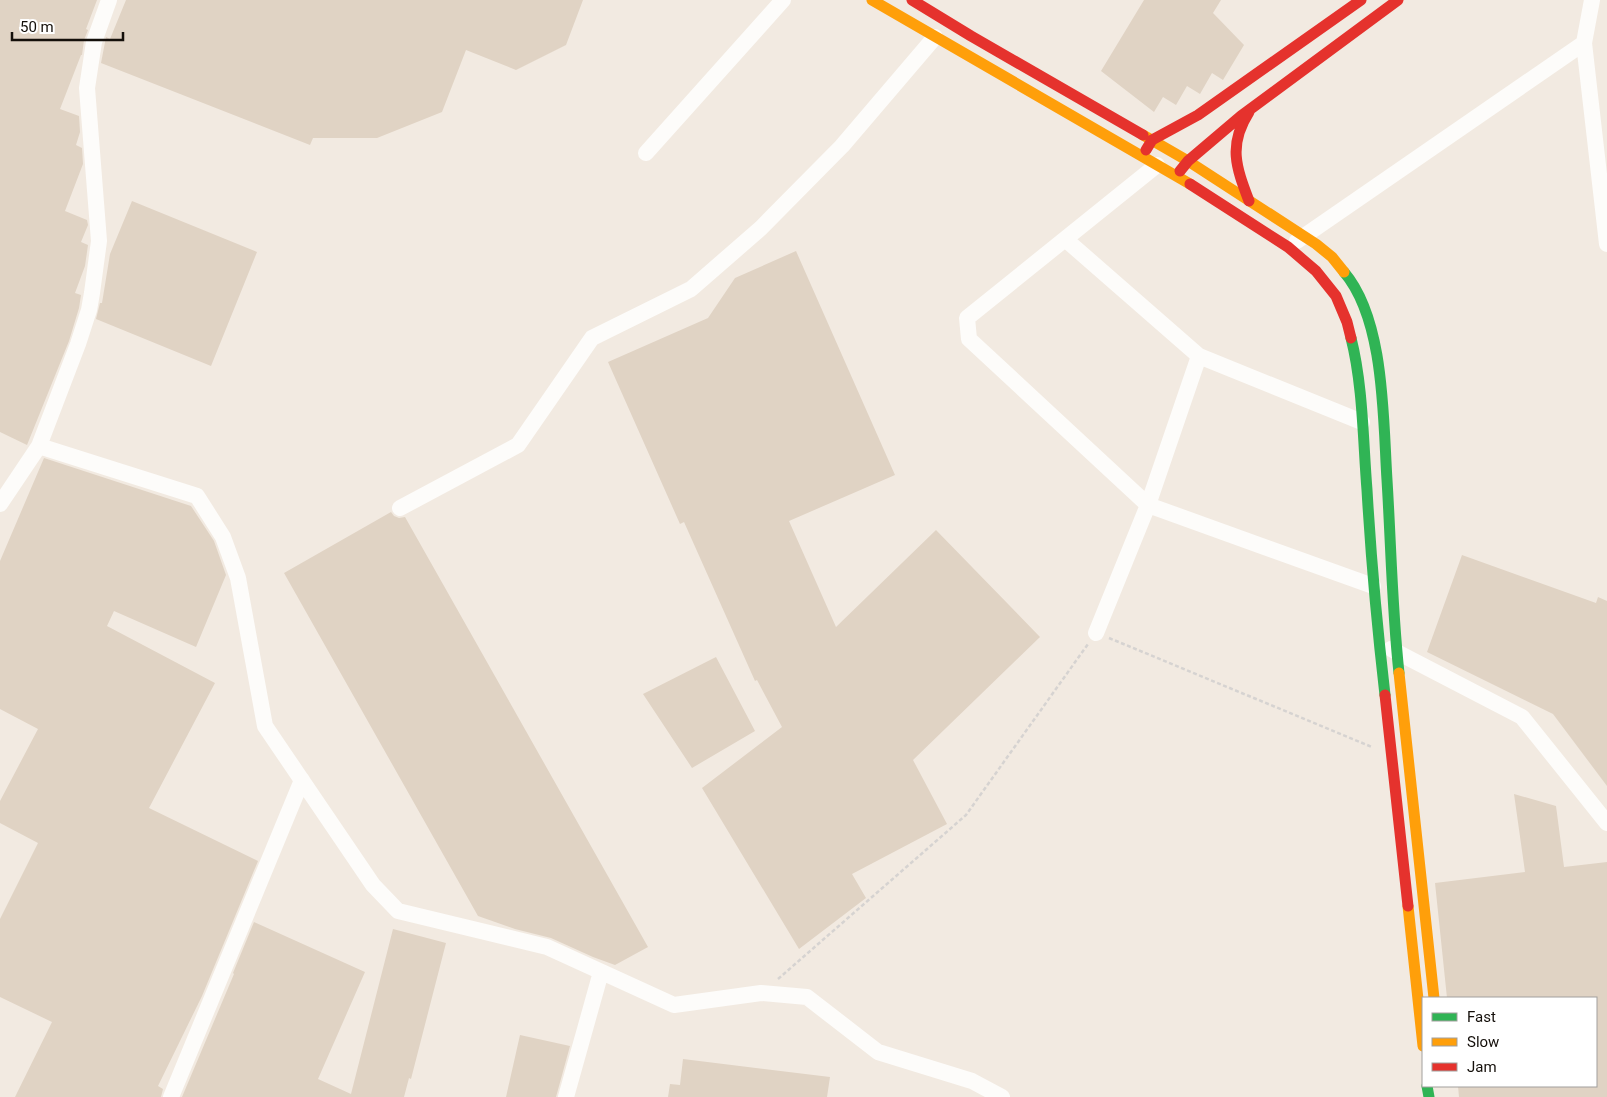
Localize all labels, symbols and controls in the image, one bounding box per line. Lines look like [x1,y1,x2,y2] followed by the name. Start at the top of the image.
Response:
[12,10,124,42] scale bar
[20,18,54,36] text: 50 m
[1422,997,1597,1087] legend
[1467,1008,1496,1026] text: Fast
[1467,1033,1499,1051] text: Slow
[1467,1058,1497,1076] text: Jam

